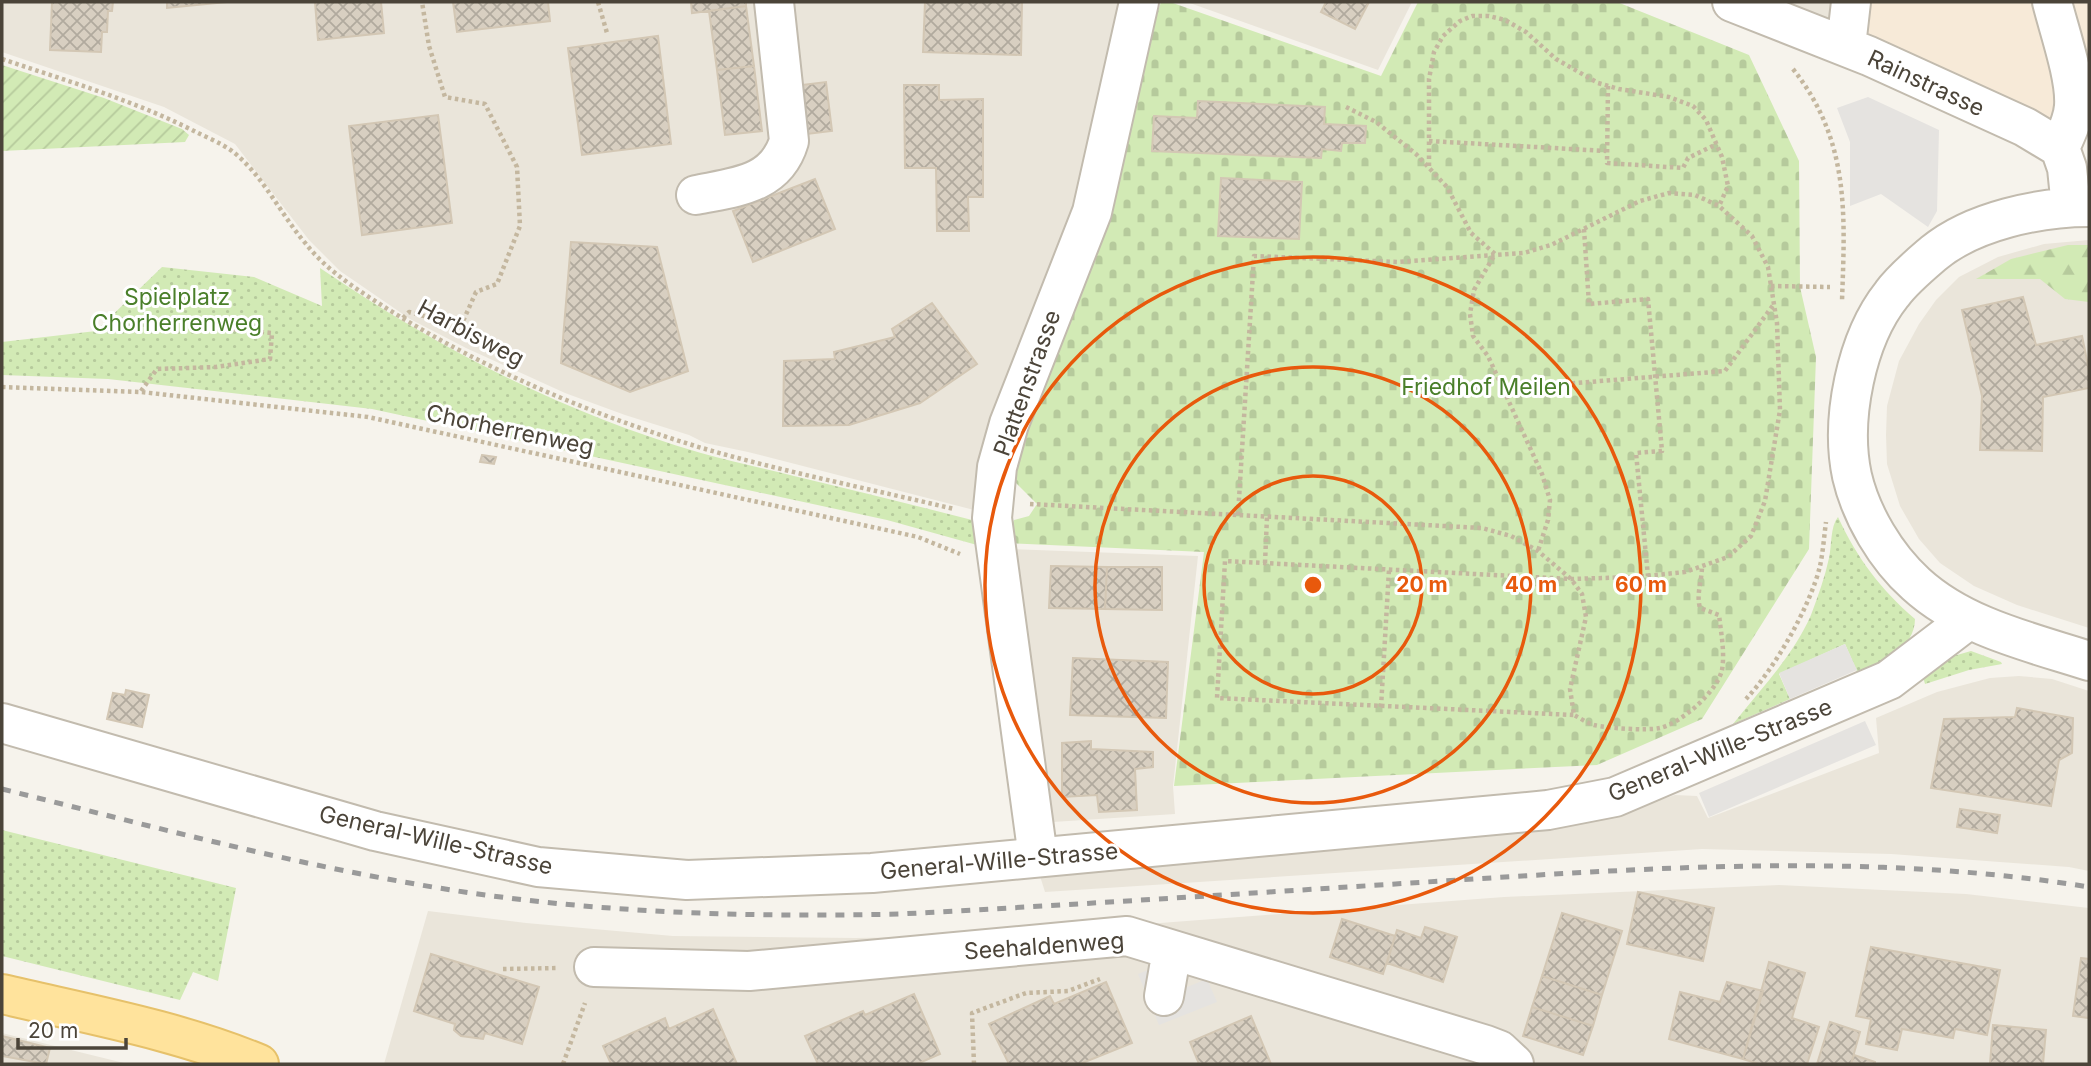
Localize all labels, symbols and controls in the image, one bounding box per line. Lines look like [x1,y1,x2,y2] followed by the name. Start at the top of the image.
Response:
[1863,44,1989,122] street label: Rainstrasse
[92,283,262,337] park label: Spielplatz Chorherrenweg
[413,293,529,373] street label: Harbisweg
[988,306,1066,460] street label: Plattenstrasse
[1401,373,1571,401] park label: Friedhof Meilen
[424,399,596,461] street label: Chorherrenweg
[1396,572,1448,597] text: 20 m
[1505,572,1557,597] text: 40 m
[1615,572,1667,597] text: 60 m
[1301,573,1325,597] centre of rings
[1604,692,1836,808] street label: General-Wille-Strasse
[316,799,556,881] street label: General-Wille-Strasse
[879,837,1119,885] street label: General-Wille-Strasse
[963,926,1125,966] street label: Seehaldenweg
[18,1006,126,1050] scale bar
[28,1018,78,1043] text: 20 m

